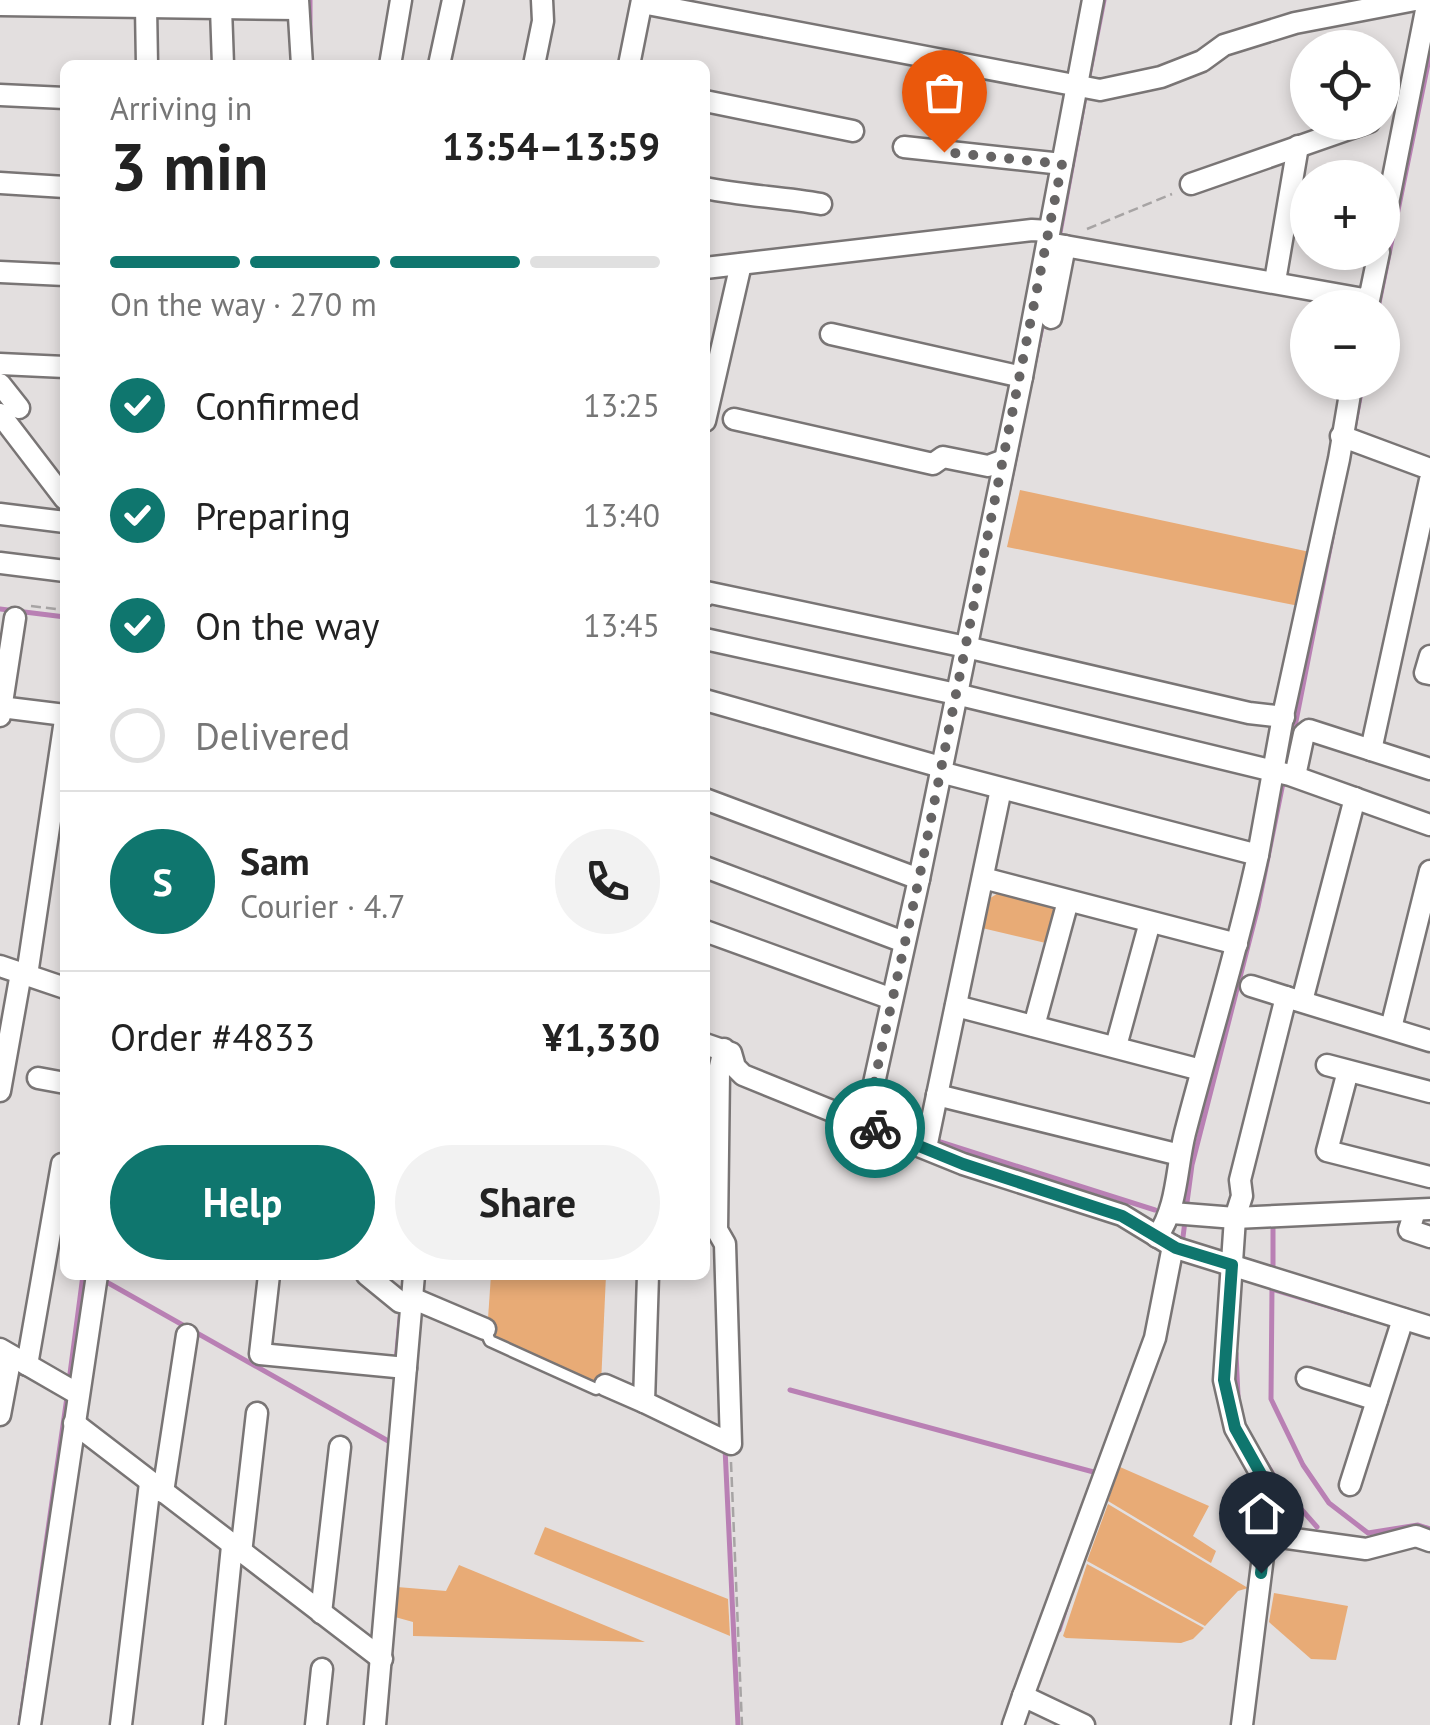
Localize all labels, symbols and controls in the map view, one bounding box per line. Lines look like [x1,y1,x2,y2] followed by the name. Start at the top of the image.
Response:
[1290,30,1400,400] map controls
[1290,30,1400,140] button: locate
[902,50,987,153] pin
[917,65,972,120] icon: bag
[110,87,252,129] text: Arriving in
[442,121,660,170] text: 13:54–13:59
[110,124,269,208] text: 3 min
[1290,160,1400,270] button: +
[110,283,377,325] text: On the way · 270 m
[1290,290,1400,400] button: −
[110,378,165,433] icon: check
[195,381,361,430] text: Confirmed
[583,384,660,426] text: 13:25
[110,488,165,543] icon: check
[195,491,351,540] text: Preparing
[583,494,660,536] text: 13:40
[110,598,165,653] icon: check
[195,601,380,650] text: On the way
[583,604,660,646] text: 13:45
[195,711,350,760] text: Delivered
[555,829,660,934] button: phone
[240,836,310,885] text: Sam
[152,857,173,906] text: S
[240,885,406,927] text: Courier · 4.7
[110,1012,315,1061] text: Order #4833
[543,1012,660,1061] text: ¥1,330
[825,1078,925,1178] courier
[848,1101,903,1156] icon: bike
[110,1145,375,1260] button: Help
[395,1145,660,1260] button: Share
[1219,1471,1304,1574] pin
[1234,1486,1289,1541] icon: home

